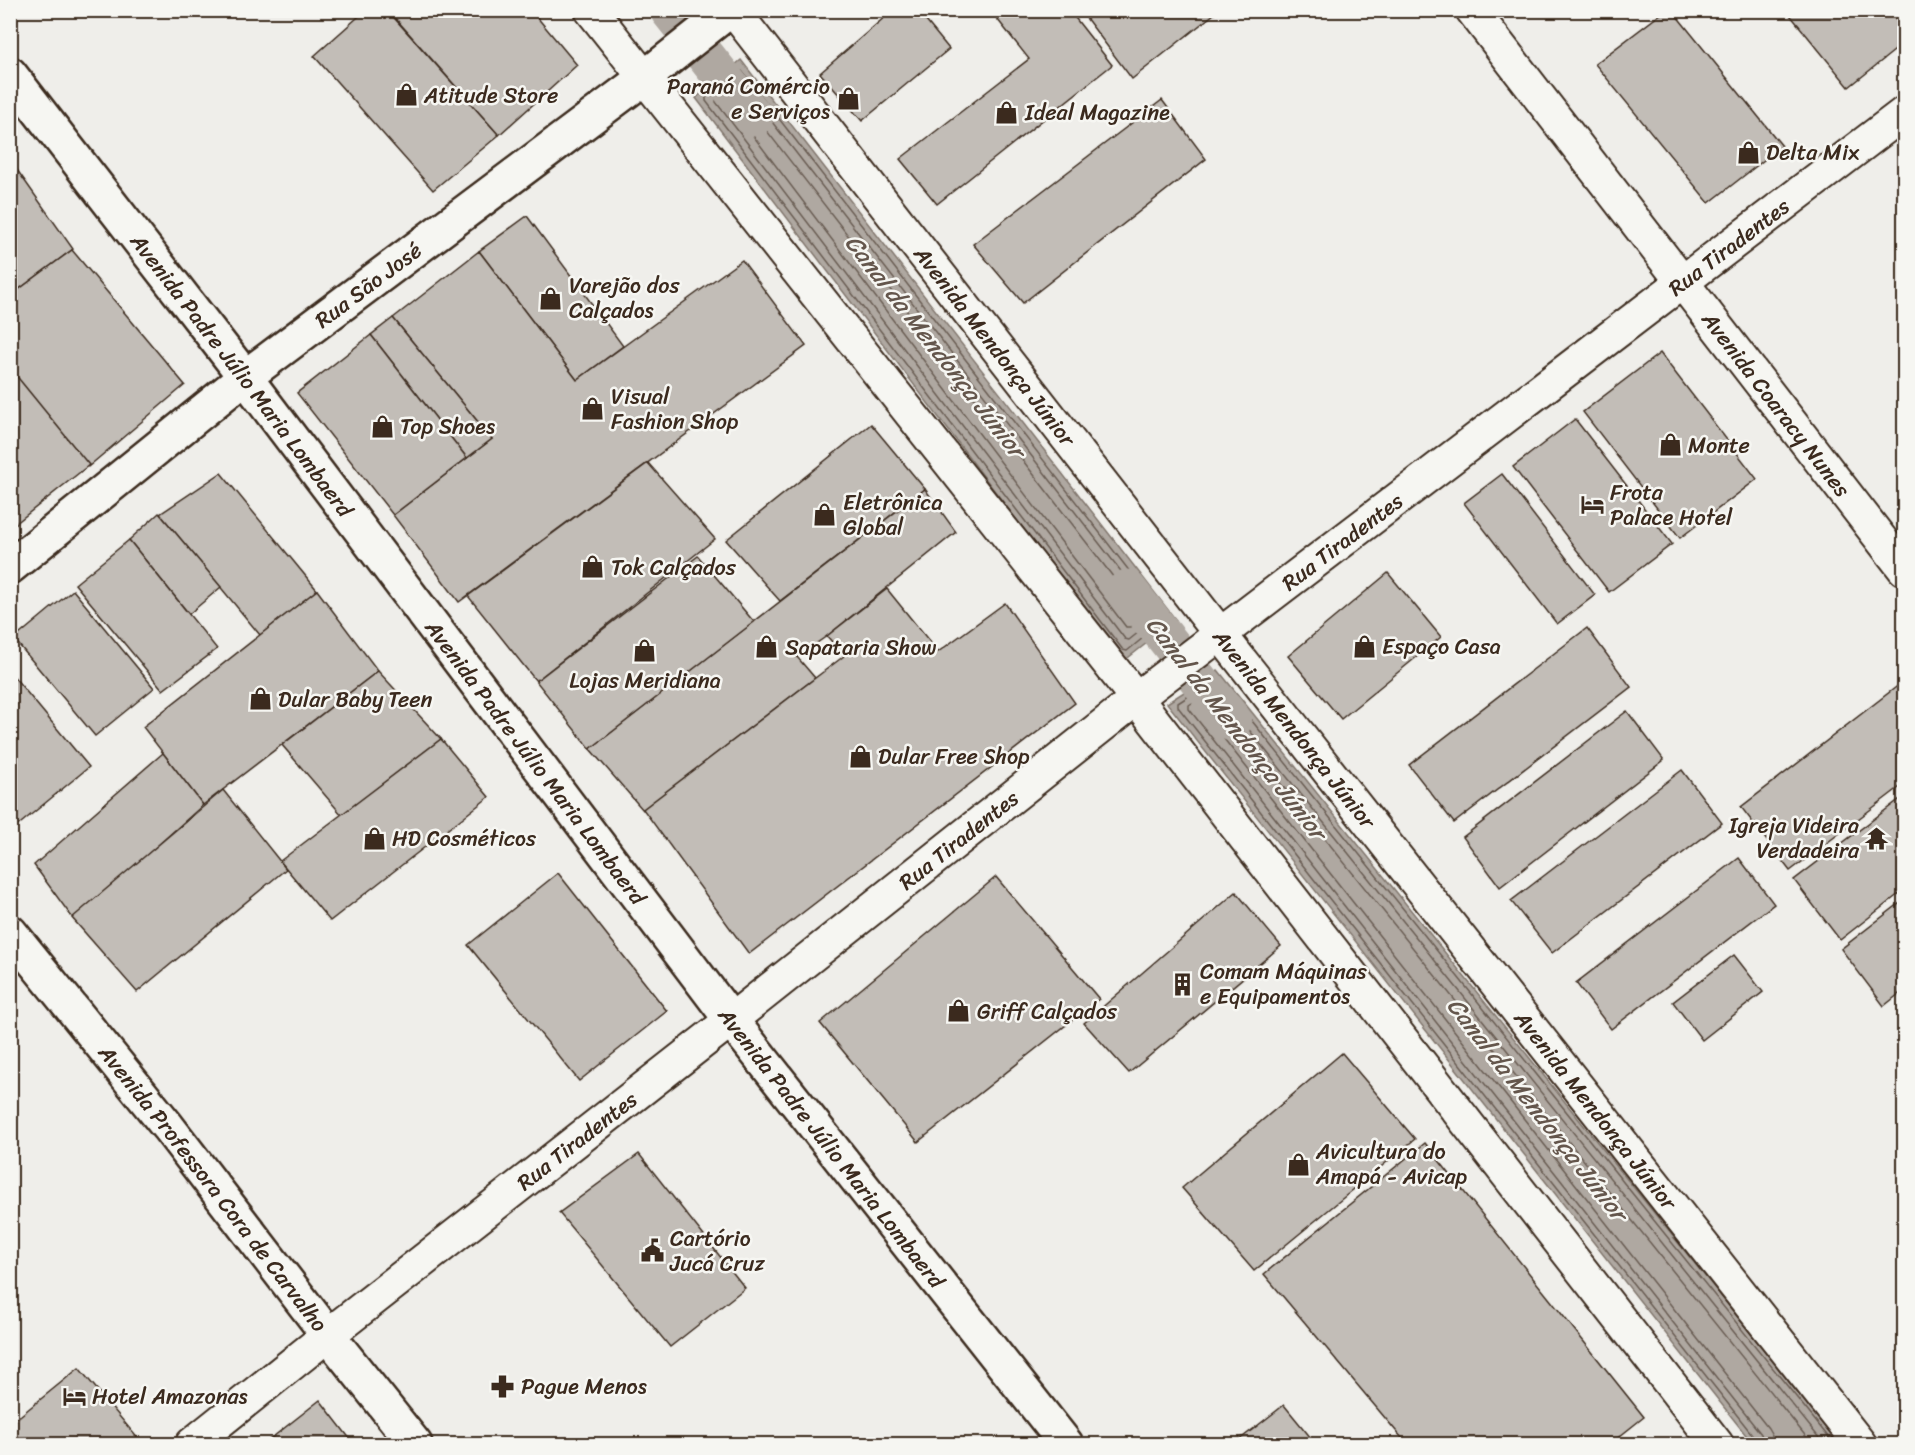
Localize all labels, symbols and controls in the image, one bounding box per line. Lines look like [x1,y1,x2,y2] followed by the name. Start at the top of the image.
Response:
[667,67,830,131] place label: Paraná Comércio e Serviços
[423,76,558,115] place label: Atitude Store
[393,82,419,108] shop icon: Atitude Store
[835,86,861,112] shop icon: Paraná Comércio e Serviços
[1024,93,1170,132] place label: Ideal Magazine
[994,99,1020,125] shop icon: Ideal Magazine
[1766,133,1860,172] place label: Delta Mix
[1735,139,1761,165] shop icon: Delta Mix
[1659,187,1799,306] street label: Rua Tiradentes
[120,223,365,527] street label: Avenida Padre Júlio Maria Lombaerd
[834,225,1039,470] water label: Canal da Mendonça Júnior
[306,231,430,338] street label: Rua São José
[903,236,1087,456] street label: Avenida Mendonça Júnior
[569,266,680,330] place label: Varejão dos Calçados
[538,285,564,311] shop icon: Varejão dos Calçados
[1691,302,1862,506] street label: Avenida Coaracy Nunes
[611,377,739,441] place label: Visual Fashion Shop
[580,396,606,422] shop icon: Visual Fashion Shop
[400,407,495,446] place label: Top Shoes
[369,413,395,439] shop icon: Top Shoes
[1688,426,1750,465] place label: Monte
[1657,432,1683,458] shop icon: Monte
[1610,473,1733,537] place label: Frota Palace Hotel
[1273,481,1412,601] street label: Rua Tiradentes
[843,483,943,547] place label: Eletrônica Global
[1579,492,1605,518] hotel icon: Frota Palace Hotel
[812,502,838,528] shop icon: Eletrônica Global
[611,548,737,587] place label: Tok Calçados
[580,554,606,580] shop icon: Tok Calçados
[1135,607,1340,852] water label: Canal da Mendonça Júnior
[414,610,658,914] street label: Avenida Padre Júlio Maria Lombaerd
[1202,619,1388,839] street label: Avenida Mendonça Júnior
[1382,627,1501,666] place label: Espaço Casa
[785,628,936,667] place label: Sapataria Show
[1351,633,1377,659] shop icon: Espaço Casa
[754,634,780,660] shop icon: Sapataria Show
[632,638,658,664] shop icon: Lojas Meridiana
[569,661,721,700] place label: Lojas Meridiana
[278,680,433,719] place label: Dular Baby Teen
[247,686,273,712] shop icon: Dular Baby Teen
[878,737,1030,776] place label: Dular Free Shop
[847,743,873,769] shop icon: Dular Free Shop
[889,779,1028,900] street label: Rua Tiradentes
[1728,806,1860,870] place label: Igreja Videira Verdadeira
[392,819,537,858] place label: HD Cosméticos
[361,825,387,851] shop icon: HD Cosméticos
[1864,825,1890,851] temple icon: Igreja Videira Verdadeira
[1200,952,1368,1016] place label: Comam Máquinas e Equipamentos
[1169,971,1195,997] building icon: Comam Máquinas e Equipamentos
[1436,988,1641,1233] water label: Canal da Mendonça Júnior
[977,992,1118,1031] place label: Griff Calçados
[707,998,956,1298] street label: Avenida Padre Júlio Maria Lombaerd
[946,998,972,1024] shop icon: Griff Calçados
[1504,1000,1689,1220] street label: Avenida Mendonça Júnior
[88,1035,338,1340] street label: Avenida Professora Cora de Carvalho
[508,1080,647,1201] street label: Rua Tiradentes
[1315,1132,1467,1196] place label: Avicultura do Amapá - Avicap
[1285,1151,1311,1177] shop icon: Avicultura do Amapá - Avicap
[669,1219,765,1283] place label: Cartório Jucá Cruz
[639,1238,665,1264] public building icon: Cartório Jucá Cruz
[521,1367,647,1406] place label: Pague Menos
[490,1373,516,1399] pharmacy icon: Pague Menos
[92,1377,248,1416] place label: Hotel Amazonas
[61,1383,87,1409] hotel icon: Hotel Amazonas

